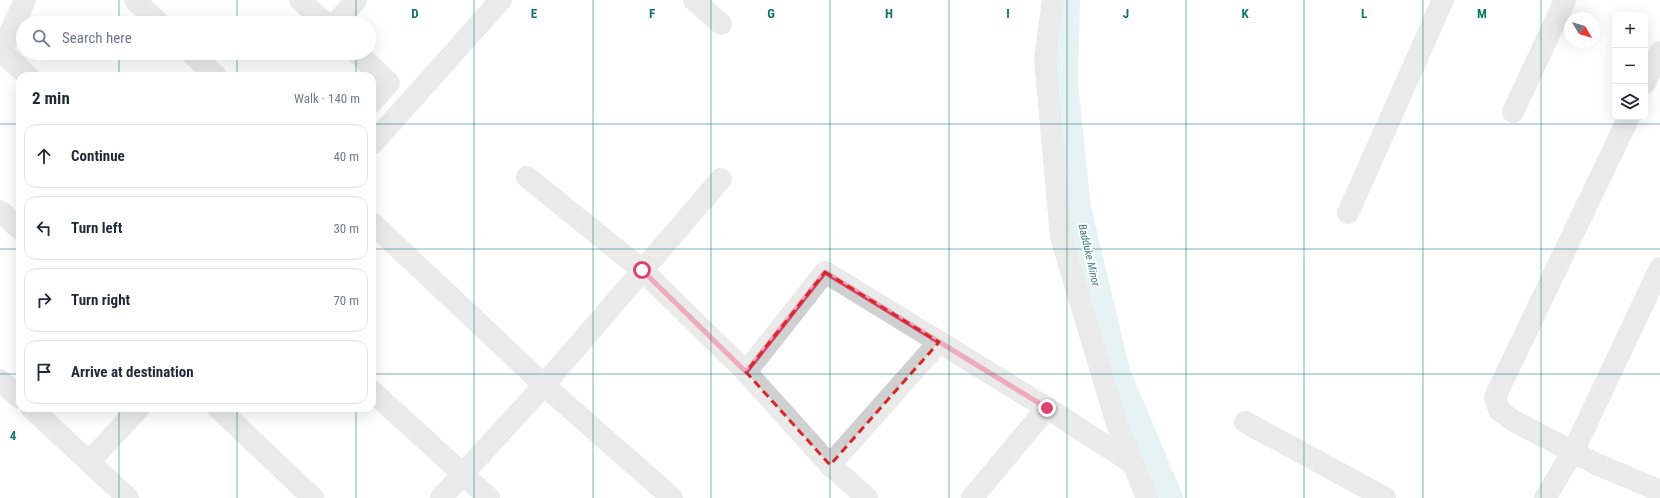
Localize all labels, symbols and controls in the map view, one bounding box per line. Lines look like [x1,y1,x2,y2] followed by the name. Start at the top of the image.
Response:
[411,6,419,21] text: D
[531,6,538,21] text: E
[649,6,655,21] text: F
[767,6,775,21] text: G
[885,6,893,21] text: H
[1006,6,1010,21] text: I
[1123,6,1129,21] text: J
[1241,6,1249,21] text: K
[1361,6,1367,21] text: L
[1477,6,1487,21] text: M
[1564,12,1600,48] north arrow
[1612,12,1648,120] map controls
[1612,12,1648,48] button: +
[16,16,376,60] search box
[30,27,52,49] icon: search
[62,29,132,47] text: Search here
[1612,48,1648,84] button: −
[1612,84,1648,120] button: layers
[32,88,70,108] text: 2 min
[294,91,360,106] text: Walk · 140 m
[33,145,55,167] icon: ahead
[71,147,125,165] text: Continue
[333,149,359,164] text: 40 m
[33,217,55,239] icon: left
[71,219,122,237] text: Turn left
[333,221,359,236] text: 30 m
[1076,223,1103,288] water label: Badduke Minor
[633,261,651,279] route start
[33,289,55,311] icon: right
[71,291,130,309] text: Turn right
[333,293,359,308] text: 70 m
[33,361,55,383] icon: arrive
[71,363,194,381] text: Arrive at destination
[1038,399,1056,417] route end
[10,428,17,443] text: 4

